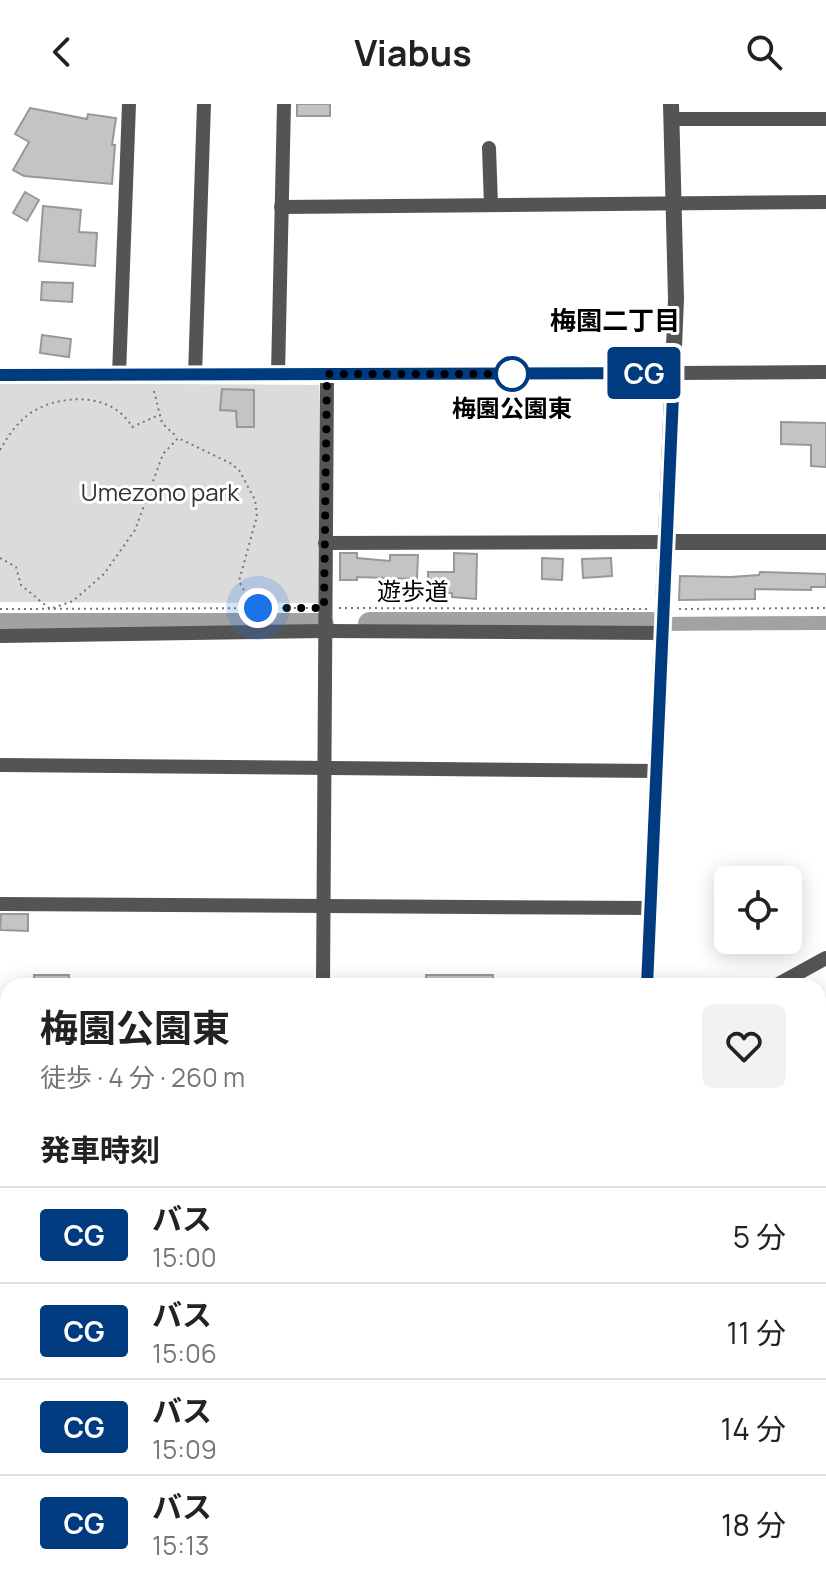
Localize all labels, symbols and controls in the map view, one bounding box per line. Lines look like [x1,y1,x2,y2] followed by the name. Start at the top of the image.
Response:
[354,28,472,77] text: Viabus
[40,30,84,74] icon: back
[742,30,786,74] icon: search
[550,302,680,338] district label: 梅園二丁目
[608,347,680,399] line badge: CG
[623,354,665,392] text: CG
[495,357,529,391] marker: 梅園公園東
[452,391,572,424] place label: 梅園公園東
[81,475,240,508] park label: Umezono park
[377,574,449,607] street label: 遊歩道
[238,588,278,628] your location
[714,866,802,954] map controls
[714,866,802,954] button: locate
[40,1001,230,1053] text: 梅園公園東
[702,1004,786,1088] button: heart
[40,1059,245,1095] text: 徒歩 · 4 分 · 260 m
[40,1129,160,1170] text: 発車時刻
[152,1198,212,1239] text: バス
[63,1216,105,1254] text: CG
[733,1216,786,1257] text: 5 分
[152,1239,217,1275] text: 15:00
[152,1294,212,1335] text: バス
[63,1312,105,1350] text: CG
[727,1312,786,1353] text: 11 分
[152,1335,217,1371] text: 15:06
[152,1390,212,1431] text: バス
[63,1408,105,1446] text: CG
[721,1408,786,1449] text: 14 分
[152,1431,217,1467] text: 15:09
[152,1486,212,1527] text: バス
[63,1504,105,1542] text: CG
[721,1504,786,1545] text: 18 分
[152,1527,209,1563] text: 15:13

